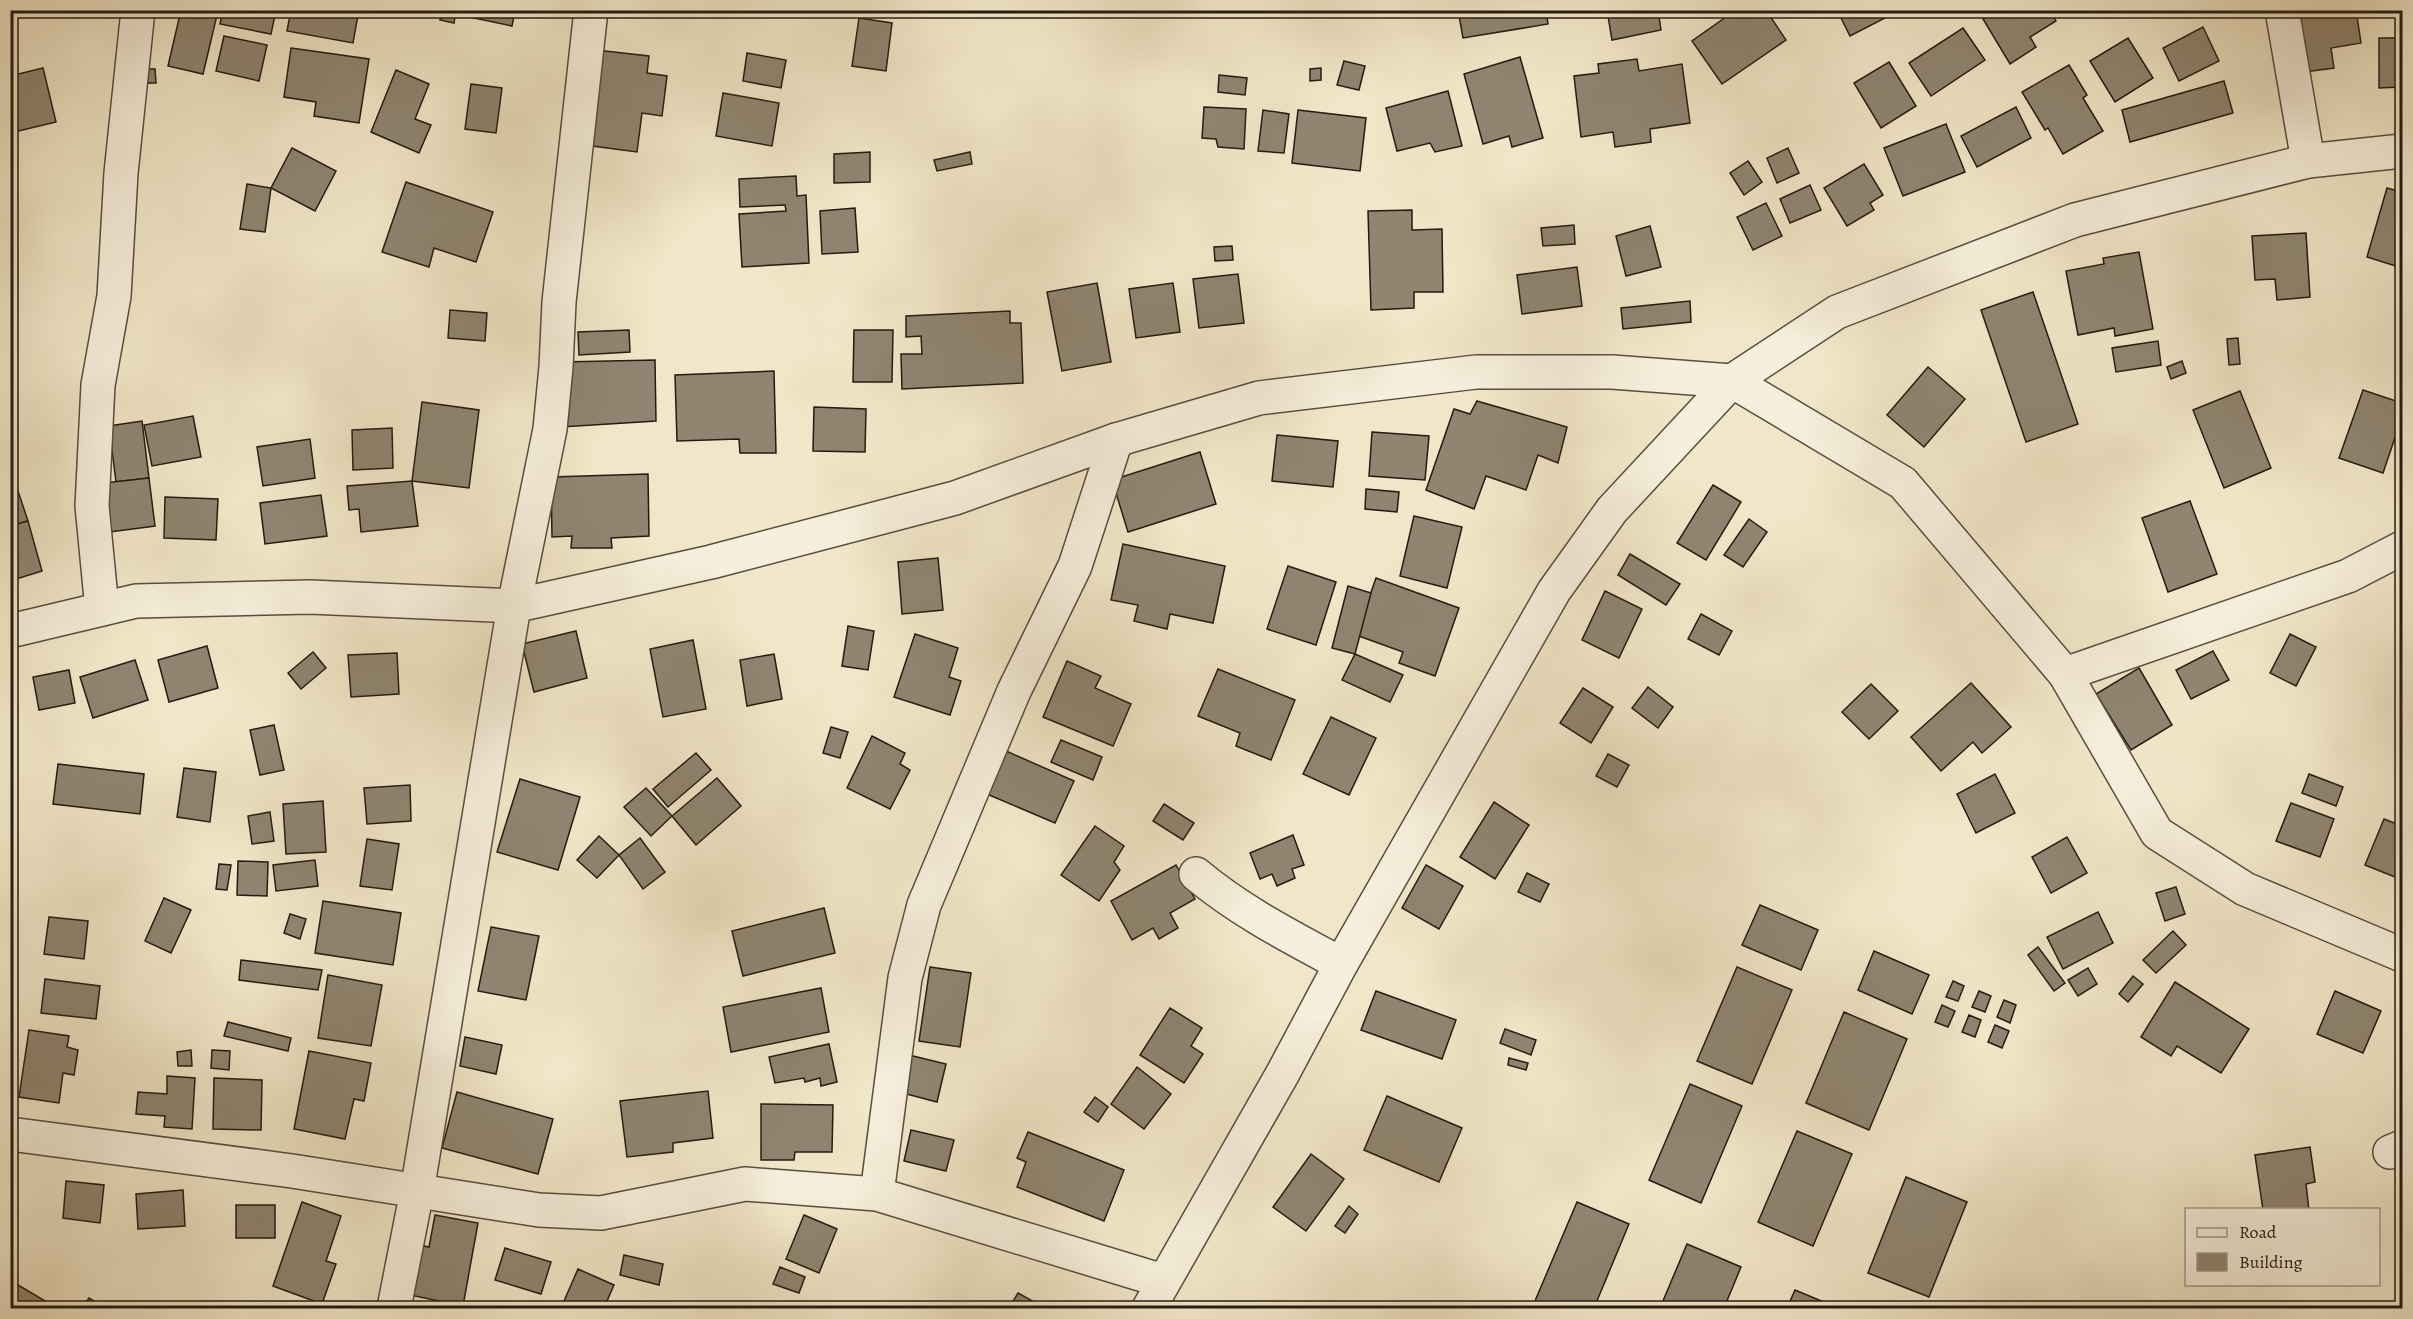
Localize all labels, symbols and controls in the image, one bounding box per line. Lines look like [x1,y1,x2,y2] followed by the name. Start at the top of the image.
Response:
[2185,1208,2380,1286] legend
[2239,1220,2277,1244] text: Road
[2239,1250,2303,1274] text: Building

